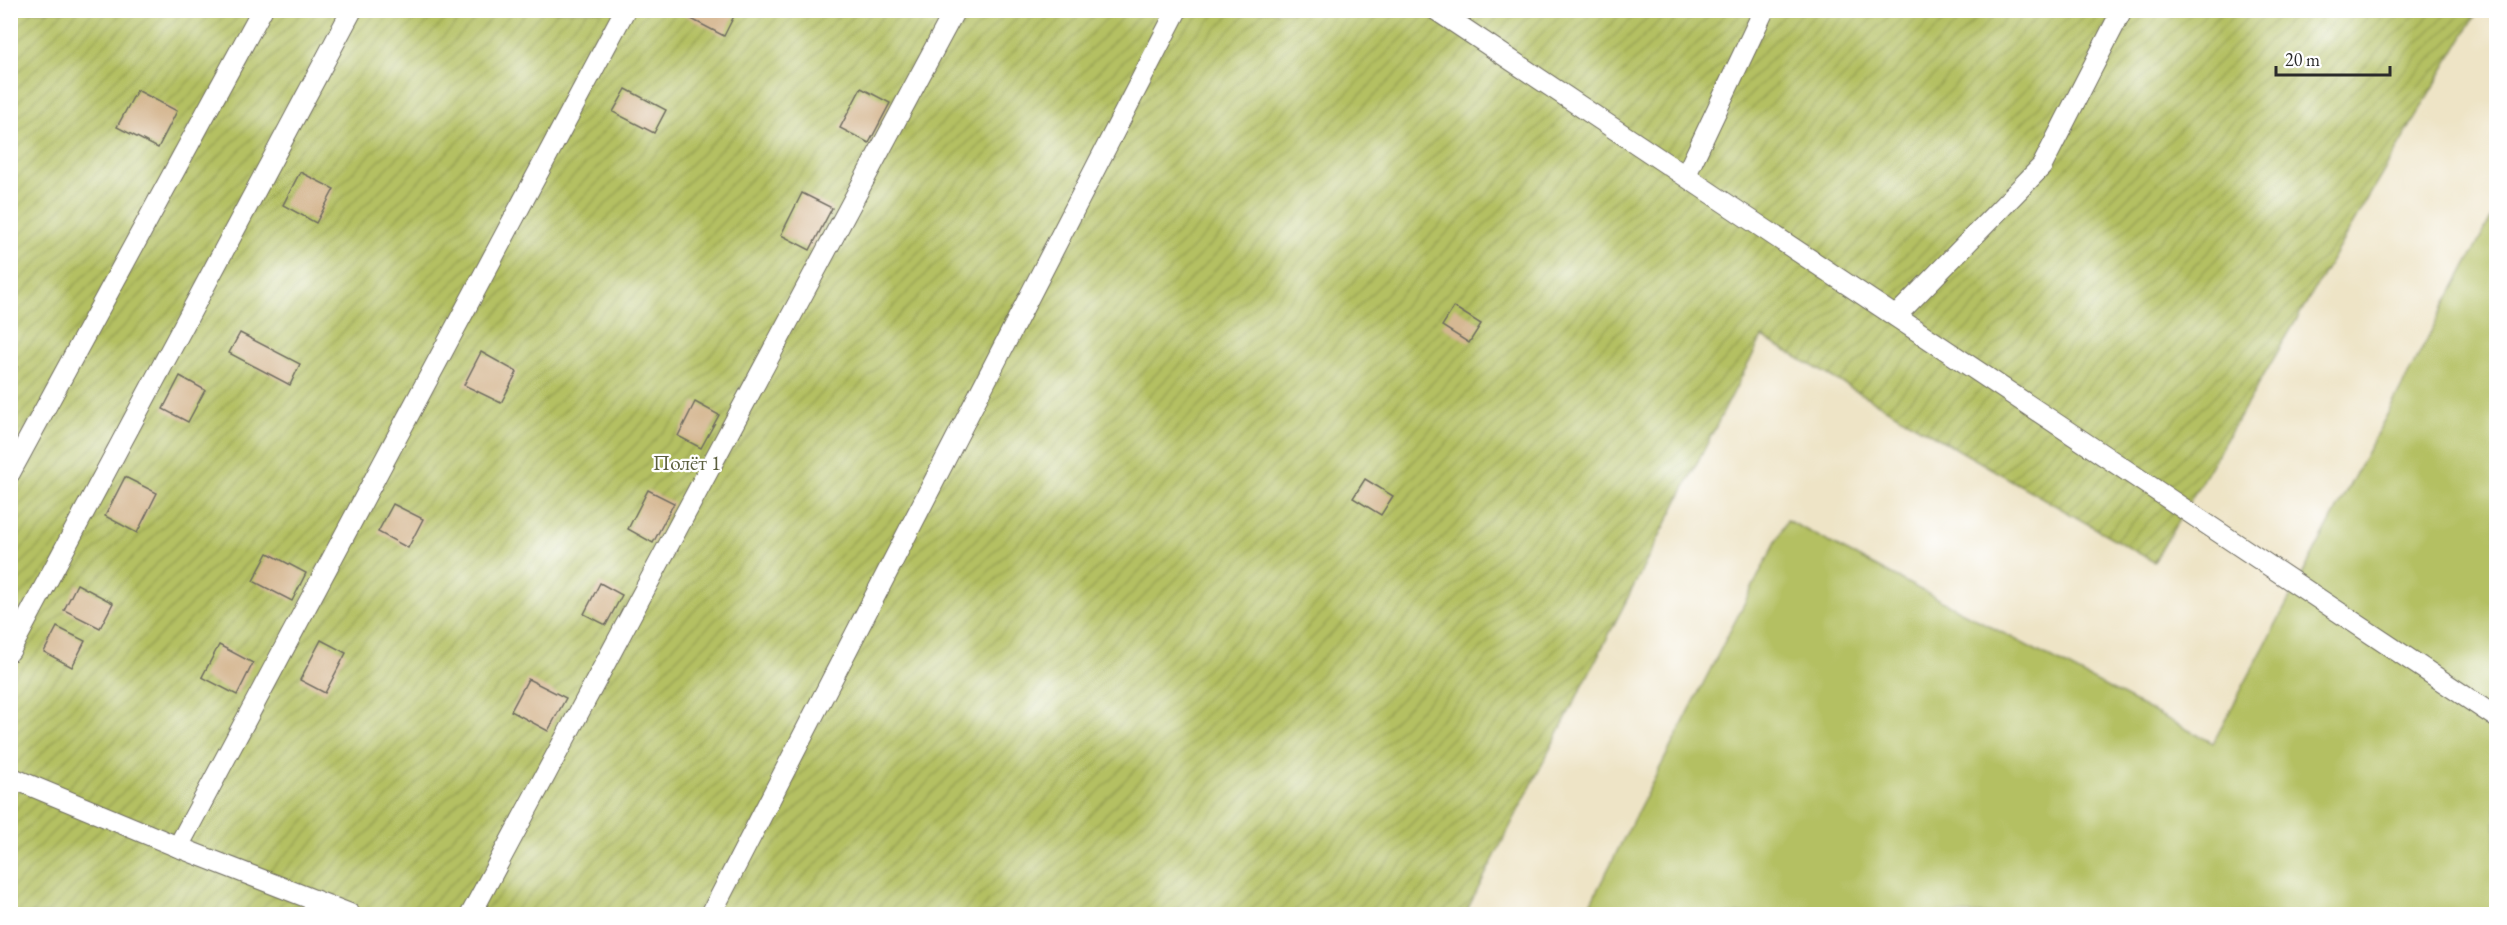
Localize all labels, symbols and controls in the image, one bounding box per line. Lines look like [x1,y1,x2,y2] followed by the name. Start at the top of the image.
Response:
[2276,39,2390,77] scale bar
[2285,48,2320,71] text: 20 m
[653,449,721,476] park label: Полёт 1

